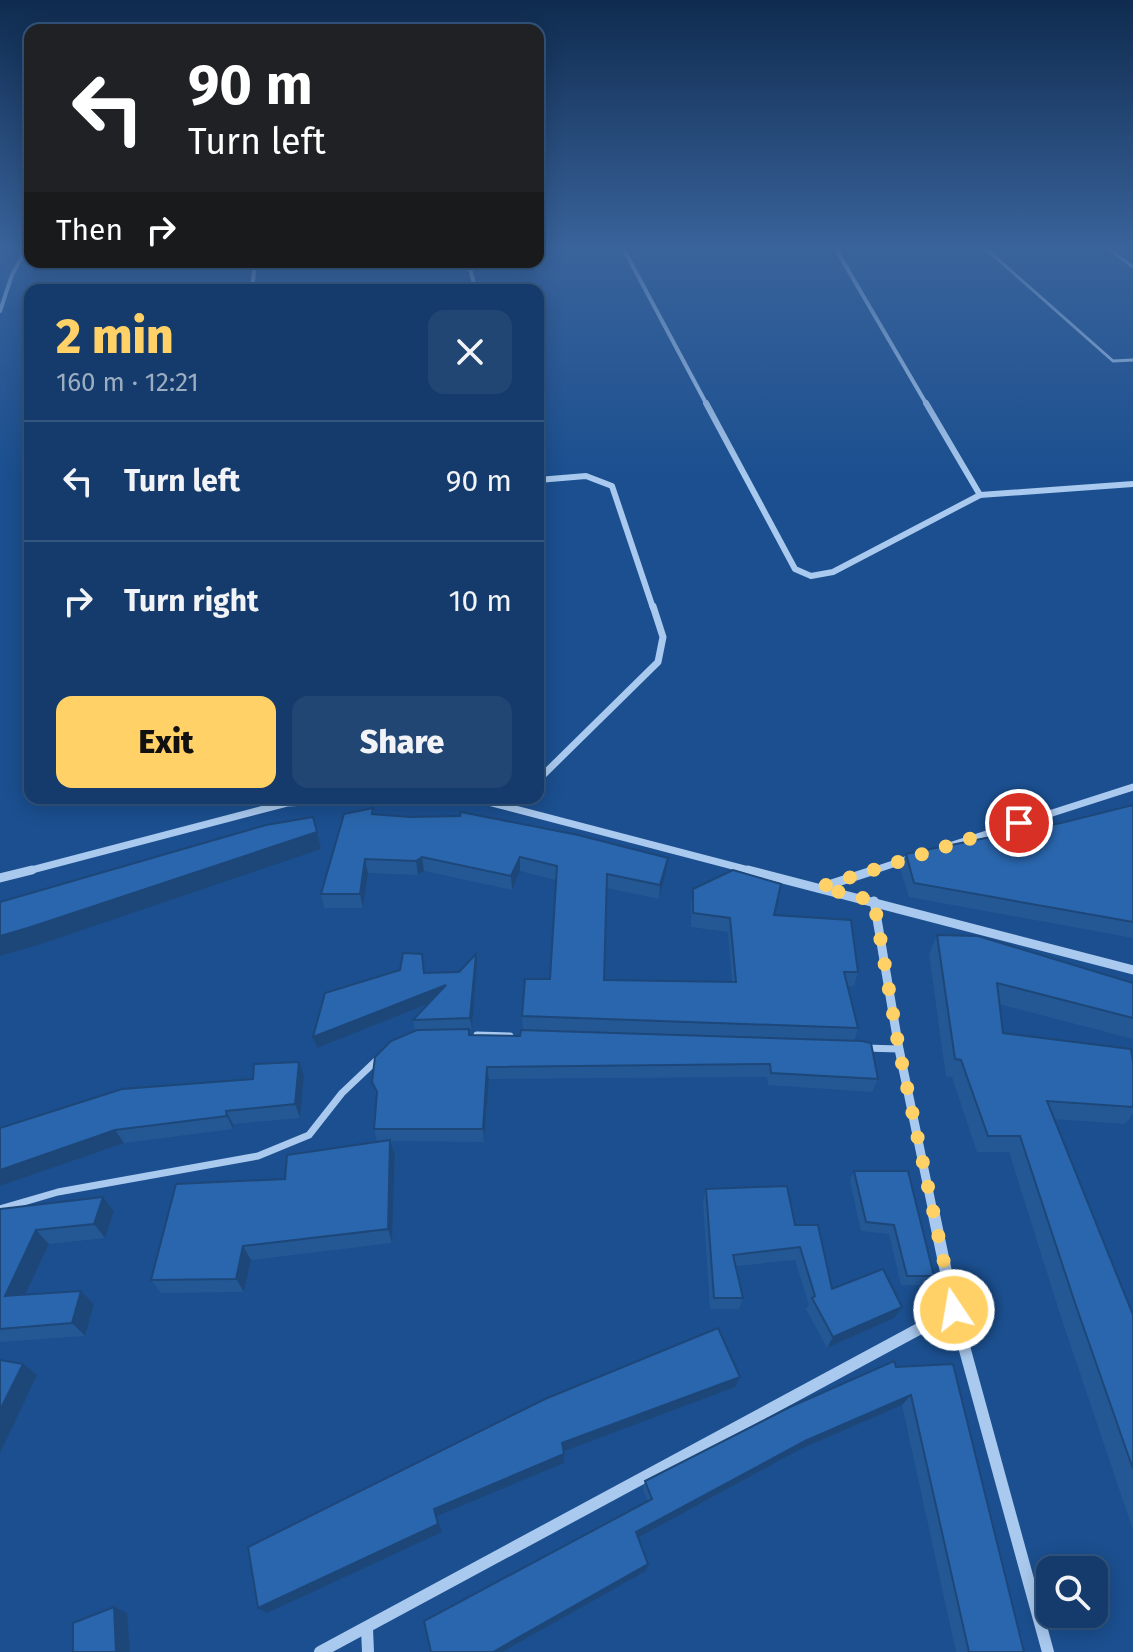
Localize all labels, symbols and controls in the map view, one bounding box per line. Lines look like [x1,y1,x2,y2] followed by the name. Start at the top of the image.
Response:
[188,52,313,119] text: 90 m
[56,56,160,160] icon: left
[188,120,326,164] text: Turn left
[139,208,183,252] icon: right
[56,212,123,248] text: Then
[56,308,174,366] text: 2 min
[428,310,512,394] button: close
[56,367,199,398] text: 160 m · 12:21
[56,459,100,503] icon: left
[124,463,240,499] text: Turn left
[446,463,512,499] text: 90 m
[56,579,100,623] icon: right
[124,583,259,619] text: Turn right
[449,583,512,619] text: 10 m
[56,696,276,788] button: Exit
[292,696,512,788] button: Share
[985,789,1053,857] pin
[997,801,1041,845] icon: arrive
[912,1268,996,1352] position arrow
[1036,1556,1108,1628] map controls
[1036,1556,1108,1628] button: search

